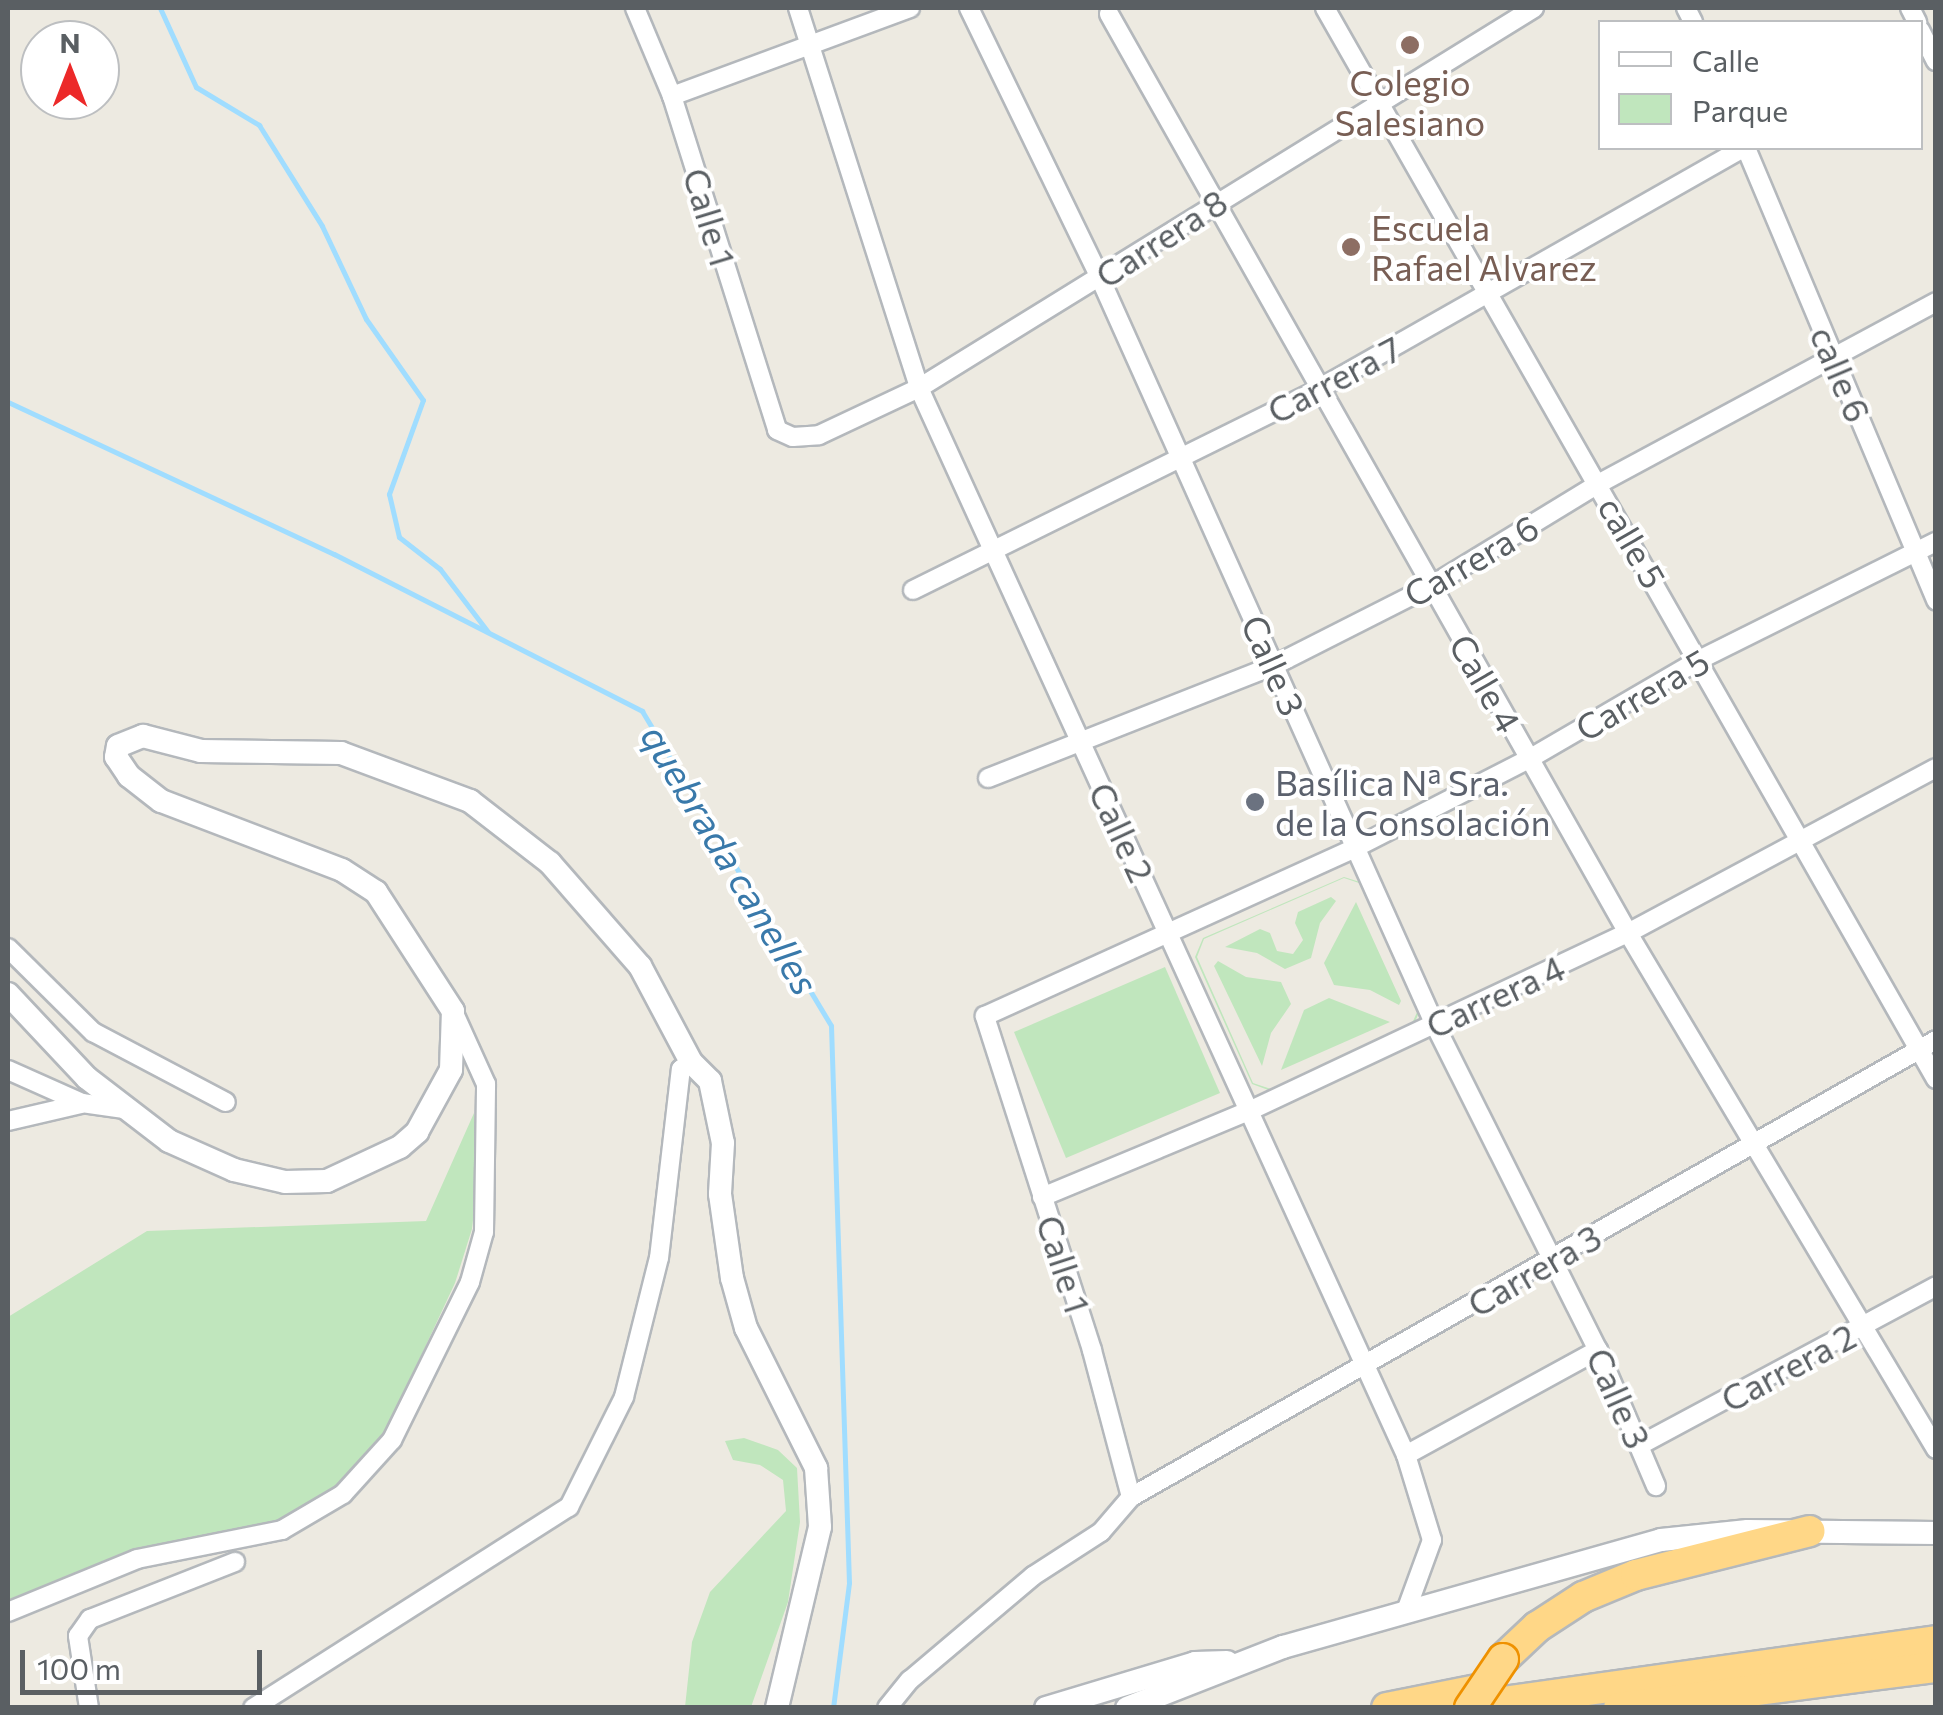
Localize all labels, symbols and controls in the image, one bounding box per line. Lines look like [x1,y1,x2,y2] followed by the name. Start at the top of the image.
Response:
[20,20,120,120] north arrow
[1598,20,1923,150] legend
[60,25,81,59] text: N
[1399,34,1421,56] marker: Colegio Salesiano
[1692,41,1759,78] text: Calle
[1335,61,1485,143] place label: Colegio Salesiano
[1692,91,1788,128] text: Parque
[675,163,745,271] street label: Calle 1
[1088,180,1234,296] street label: Carrera 8
[1371,206,1597,288] place label: Escuela Rafael Alvarez
[1340,236,1362,258] marker: Escuela Rafael Alvarez
[1802,320,1880,428] street label: calle 6
[1260,326,1408,432] street label: Carrera 7
[1590,489,1676,595] street label: calle 5
[1396,505,1546,615] street label: Carrera 6
[1233,608,1315,722] street label: Calle 3
[1441,627,1531,739] street label: Calle 4
[1568,639,1716,749] street label: Carrera 5
[632,716,830,1002] water label: quebrada canelles
[1275,761,1551,843] place label: Basílica Nª Sra. de la Consolación
[1081,776,1163,888] street label: Calle 2
[1244,791,1266,813] marker: Basílica Nª Sra. de la Consolación
[1419,946,1571,1046] street label: Carrera 4
[1029,1210,1099,1318] street label: Calle 1
[1460,1215,1608,1325] street label: Carrera 3
[1714,1314,1862,1420] street label: Carrera 2
[1578,1341,1660,1455] street label: Calle 3
[25,1630,268,1692] scale bar
[37,1649,121,1686] text: 100 m

